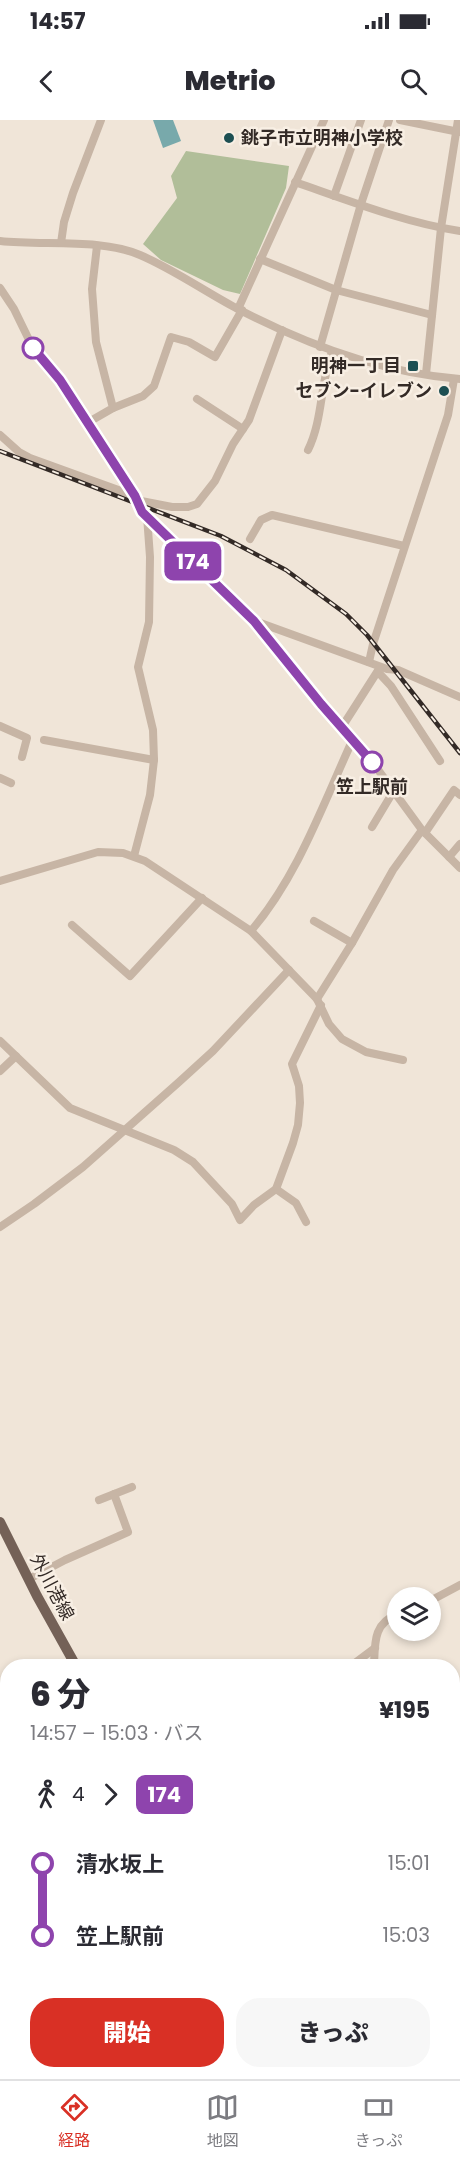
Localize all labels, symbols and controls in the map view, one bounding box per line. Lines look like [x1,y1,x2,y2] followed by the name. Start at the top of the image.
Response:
[30,6,85,37] text: 14:57
[185,62,275,99] text: Metrio
[30,65,63,98] icon: back
[397,65,430,98] icon: search
[240,125,403,150] place label: 銚子市立明神小学校
[222,131,236,145] marker: 銚子市立明神小学校
[22,337,44,359] unlabelled marker
[311,353,401,378] place label: 明神一丁目
[406,359,420,373] marker: 明神一丁目
[296,378,432,403] place label: セブン-イレブン
[437,384,451,398] marker: セブン-イレブン
[158,542,228,580] line badge: 174
[176,547,210,576] text: 174
[361,751,383,773] marker: 笠上駅前
[336,774,408,799] place label: 笠上駅前
[25,1549,80,1624] street label: 外川港線
[387,1587,441,1641] map controls
[387,1587,441,1641] button: layers
[30,1671,90,1718] text: 6 分
[379,1695,430,1726] text: ¥195
[30,1719,203,1747] text: 14:57 – 15:03 · バス
[30,1778,63,1811] icon: walk
[94,1778,127,1811] icon: forward
[72,1780,85,1808] text: 4
[148,1780,181,1809] text: 174
[76,1849,164,1880] text: 清水坂上
[388,1849,430,1877] text: 15:01
[76,1921,164,1952] text: 笠上駅前
[382,1921,430,1949] text: 15:03
[30,1998,224,2067] button: 開始
[236,1998,430,2067] button: きっぷ
[58,2091,91,2153] tab: 経路
[206,2091,239,2153] tab: 地図
[355,2091,402,2153] tab: きっぷ

